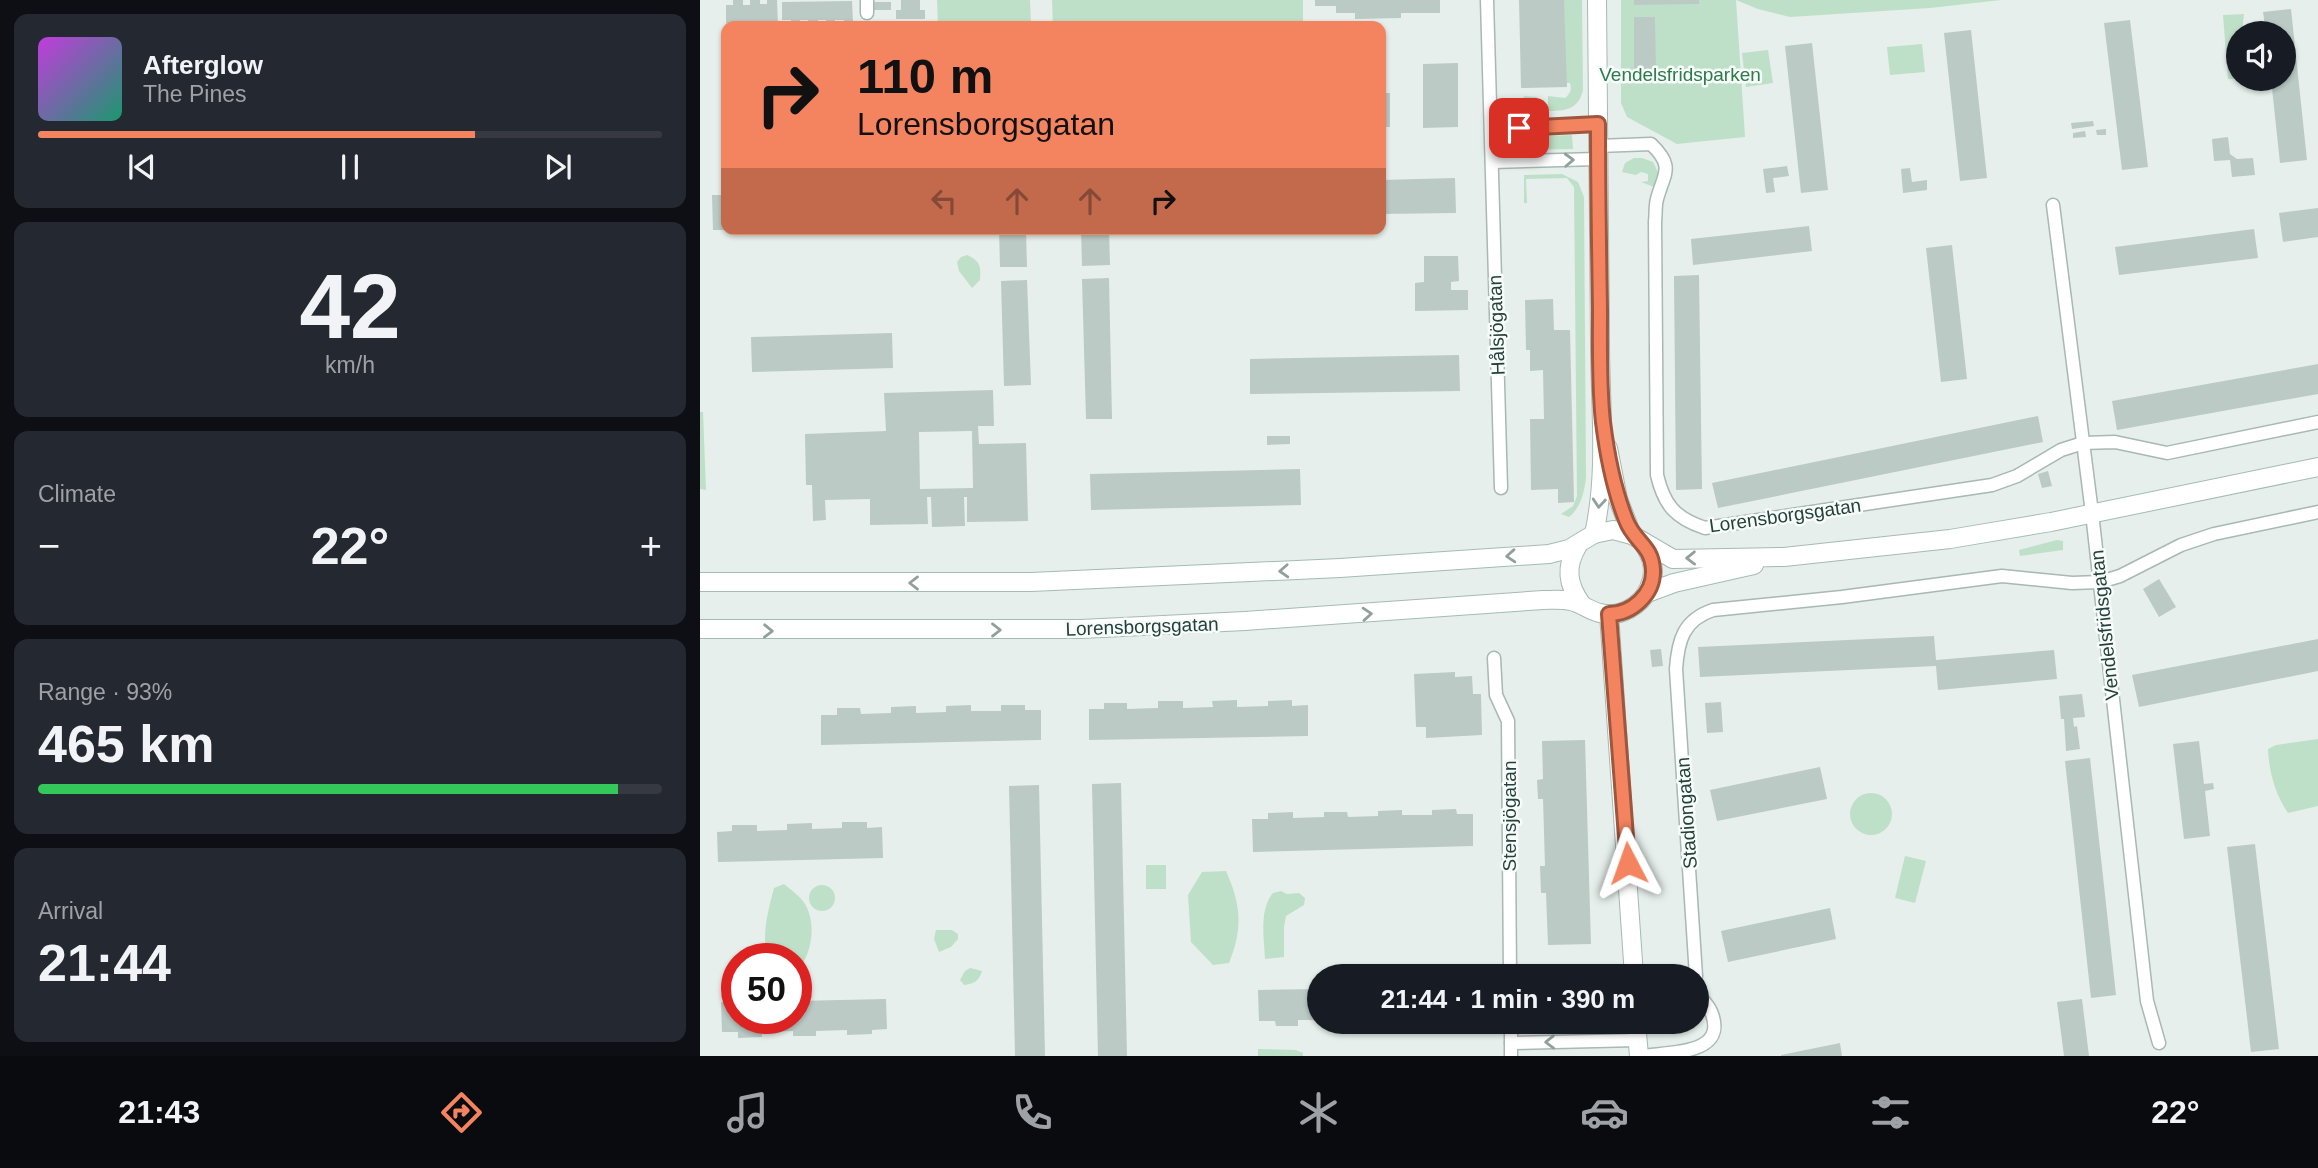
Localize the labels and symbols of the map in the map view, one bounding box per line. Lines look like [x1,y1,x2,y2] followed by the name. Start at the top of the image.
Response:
[1599,64,1761,85] park label: Vendelsfridsparken
[1489,98,1549,158] pin
[1564,152,1575,167] one-way arrow
[1484,274,1509,375] street label: Hålsjögatan
[1708,494,1862,537] street label: Lorensborgsgatan
[1592,498,1607,509] one-way arrow
[1506,548,1517,563] one-way arrow
[2086,549,2123,701] street label: Vendelsfridsgatan
[1686,551,1697,566] one-way arrow
[1279,563,1290,578] one-way arrow
[908,575,919,591] one-way arrow
[1362,606,1373,621] one-way arrow
[1065,613,1219,640] street label: Lorensborgsgatan
[991,622,1001,638] one-way arrow
[763,623,774,638] one-way arrow
[1672,756,1701,870] street label: Stadiongatan
[1499,761,1520,871] street label: Stensjögatan
[1591,826,1665,900] position arrow
[721,943,812,1034] speed limit sign: 50
[1544,1034,1554,1050] one-way arrow

